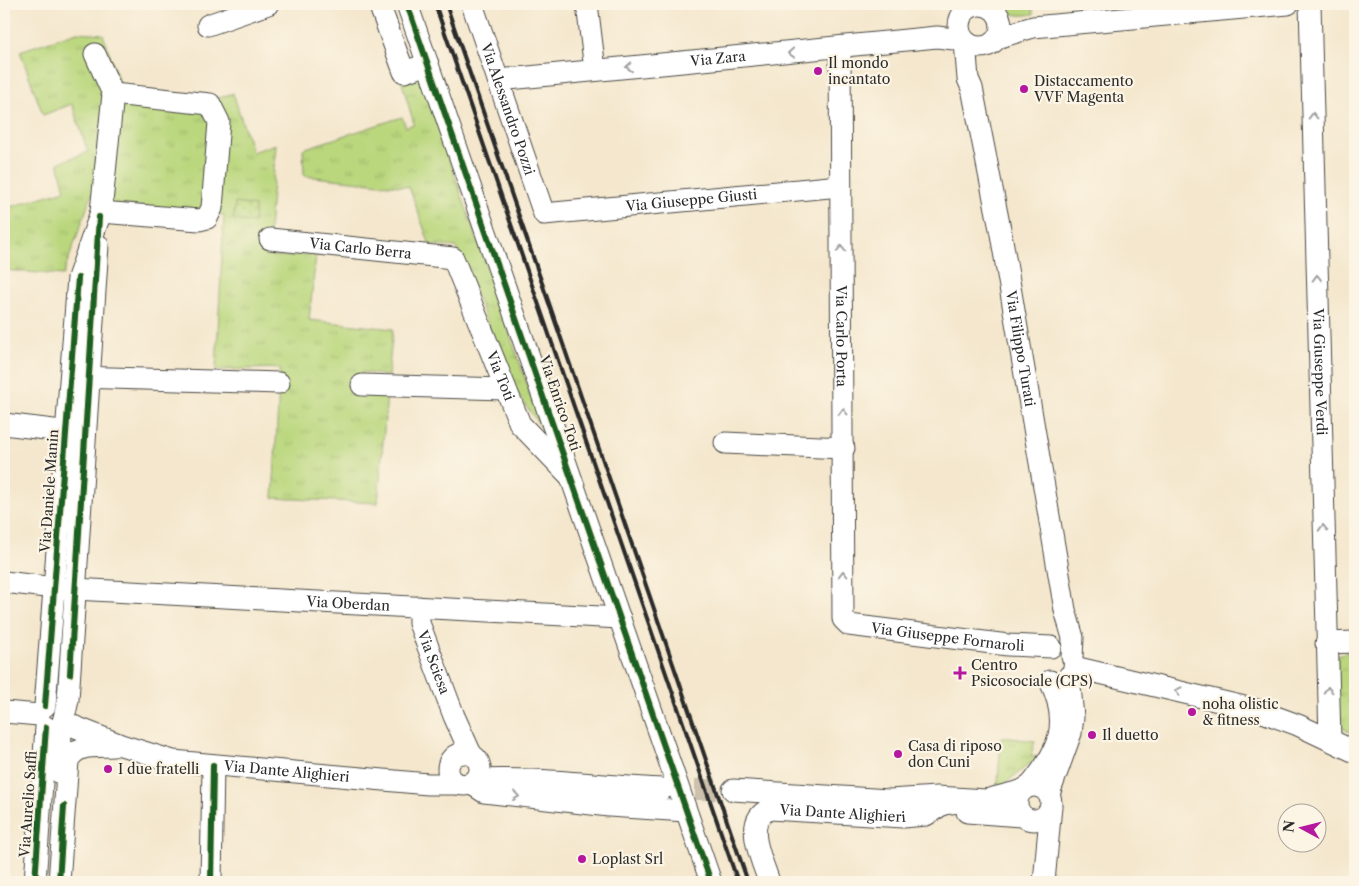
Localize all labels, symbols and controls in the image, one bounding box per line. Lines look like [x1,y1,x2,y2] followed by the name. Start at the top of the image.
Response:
[477,40,539,177] street label: Via Alessandro Pozzi
[688,47,747,70] street label: Via Zara
[787,47,795,58] one-way arrow
[828,54,890,88] place label: Il mondo incantato
[625,61,633,72] one-way arrow
[812,65,824,77] marker: Il mondo incantato
[1033,72,1133,106] place label: Distaccamento VVF Magenta
[1018,83,1030,95] marker: Distaccamento VVF Magenta
[1308,111,1318,119] one-way arrow
[624,185,758,215] street label: Via Giuseppe Giusti
[308,234,413,263] street label: Via Carlo Berra
[836,245,846,253] one-way arrow
[1312,274,1322,282] one-way arrow
[832,284,851,387] street label: Via Carlo Porta
[1002,288,1039,408] street label: Via Filippo Turati
[1309,307,1331,436] street label: Via Giuseppe Verdi
[482,347,519,403] street label: Via Toti
[535,352,585,453] street label: Via Enrico Toti
[838,408,848,416] one-way arrow
[36,428,62,554] street label: Via Daniele Manin
[1318,524,1328,532] one-way arrow
[838,570,848,578] one-way arrow
[305,592,391,615] street label: Via Oberdan
[869,619,1025,655] street label: Via Giuseppe Fornaroli
[413,627,454,697] street label: Via Sciesa
[971,656,1093,690] place label: Centro Psicosociale (CPS)
[953,666,967,680] marker: Centro Psicosociale (CPS)
[1173,686,1182,697] one-way arrow
[1322,686,1333,694] one-way arrow
[1202,695,1279,729] place label: noha olistic & fitness
[1186,706,1198,718] marker: noha olistic & fitness
[1102,726,1159,744] place label: Il duetto
[1086,729,1098,741] marker: Il duetto
[908,737,1002,771] place label: Casa di riposo don Cuni
[892,748,904,760] marker: Casa di riposo don Cuni
[15,749,41,859] street label: Via Aurelio Saffi
[222,757,350,786] street label: Via Dante Alighieri
[118,760,199,778] place label: I due fratelli
[102,763,114,775] marker: I due fratelli
[513,790,521,801] one-way arrow
[778,801,906,826] street label: Via Dante Alighieri
[1276,804,1326,854] north arrow
[1279,819,1299,834] text: N
[592,850,663,868] place label: Loplast Srl
[576,853,588,865] marker: Loplast Srl

